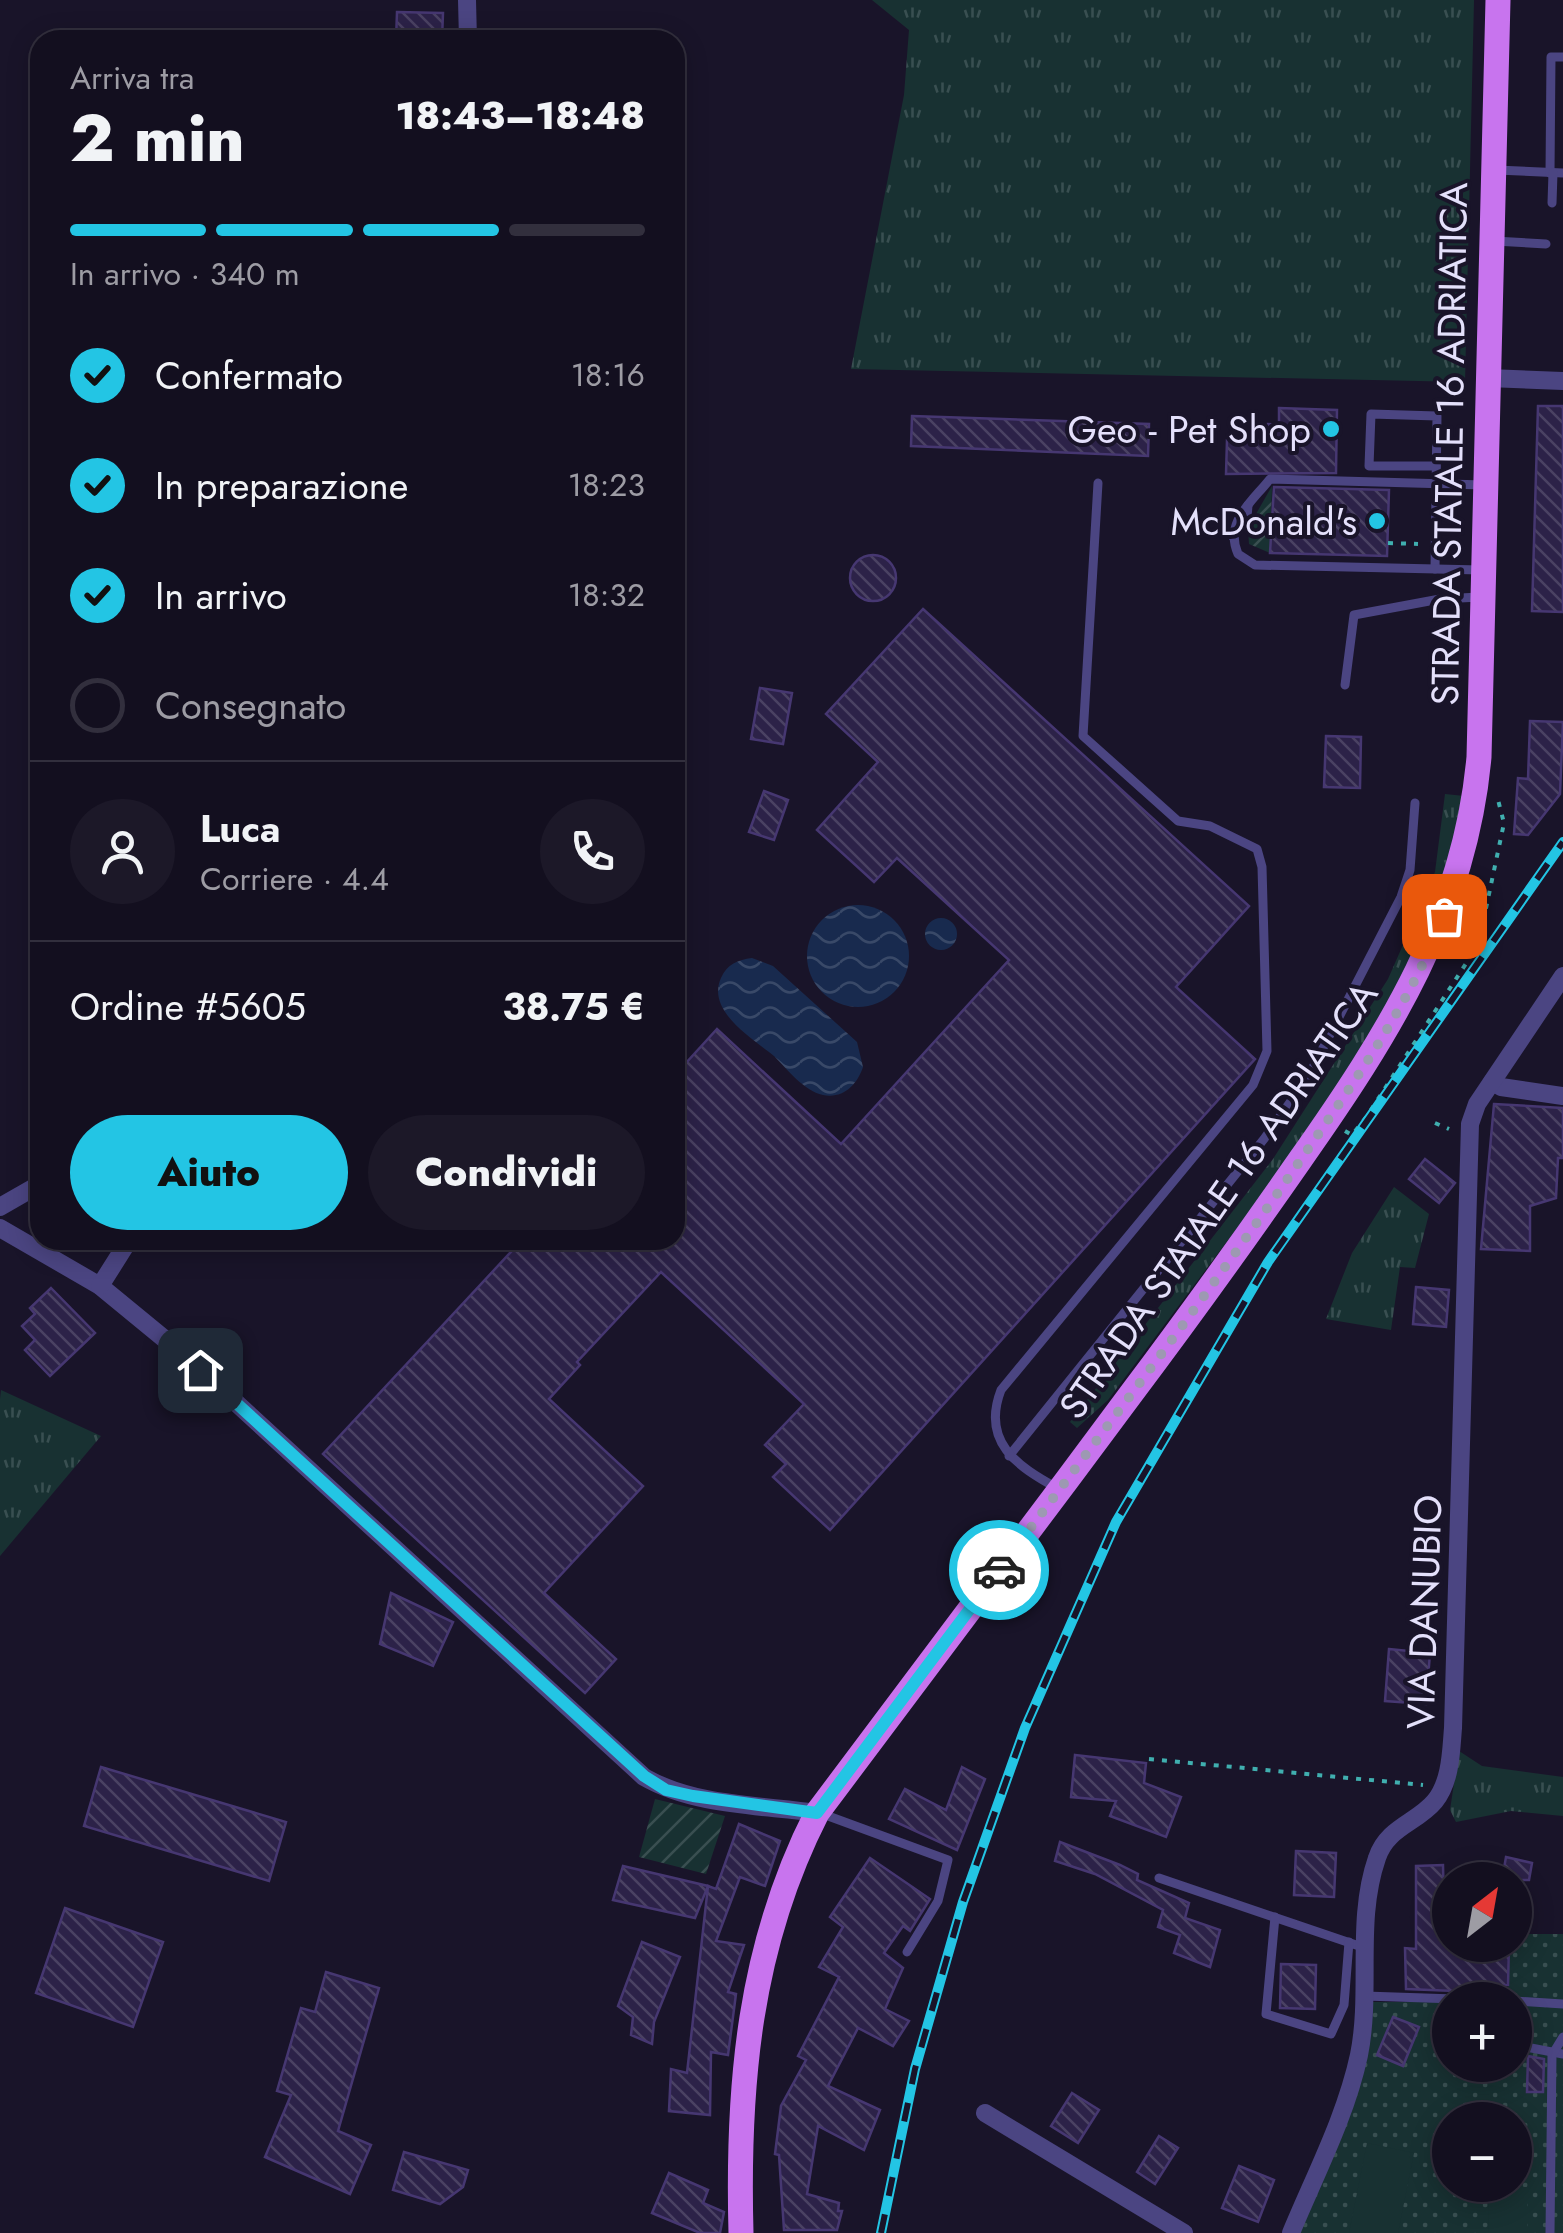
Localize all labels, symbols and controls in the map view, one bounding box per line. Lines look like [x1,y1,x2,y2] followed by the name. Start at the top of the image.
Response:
[70,55,195,101] text: Arriva tra
[395,88,645,143] text: 18:43–18:48
[70,91,245,185] text: 2 min
[1417,182,1481,706] street label: STRADA STATALE 16 ADRIATICA
[70,251,300,297] text: In arrivo · 340 m
[70,348,125,403] icon: check
[155,348,343,403] text: Confermato
[571,352,645,398] text: 18:16
[1067,402,1311,457] place label: Geo - Pet Shop
[1320,418,1342,440] marker: Geo - Pet Shop
[70,458,125,513] icon: check
[155,458,408,513] text: In preparazione
[568,462,645,508] text: 18:23
[1170,494,1357,549] place label: McDonald's
[1366,510,1388,532] marker: McDonald's
[70,568,125,623] icon: check
[155,568,287,623] text: In arrivo
[568,572,645,618] text: 18:32
[155,678,346,733] text: Consegnato
[70,799,175,904] button: person
[540,799,645,904] button: phone
[200,801,280,856] text: Luca
[200,856,389,902] text: Corriere · 4.4
[1402,874,1487,959] pin
[1417,889,1472,944] icon: bag
[1045,970,1391,1430] street label: STRADA STATALE 16 ADRIATICA
[70,979,306,1034] text: Ordine #5605
[502,979,645,1034] text: 38.75 €
[70,1115,348,1230] button: Aiuto
[368,1115,645,1230] button: Condividi
[158,1328,243,1413] pin
[173,1343,228,1398] icon: home
[1392,1494,1456,1730] street label: VIA DANUBIO
[949,1520,1049,1620] courier
[972,1543,1027,1598] icon: car
[1432,1862,1532,1962] north arrow
[1432,1862,1532,2202] map controls
[1432,1982,1532,2082] button: +
[1432,2102,1532,2202] button: −

